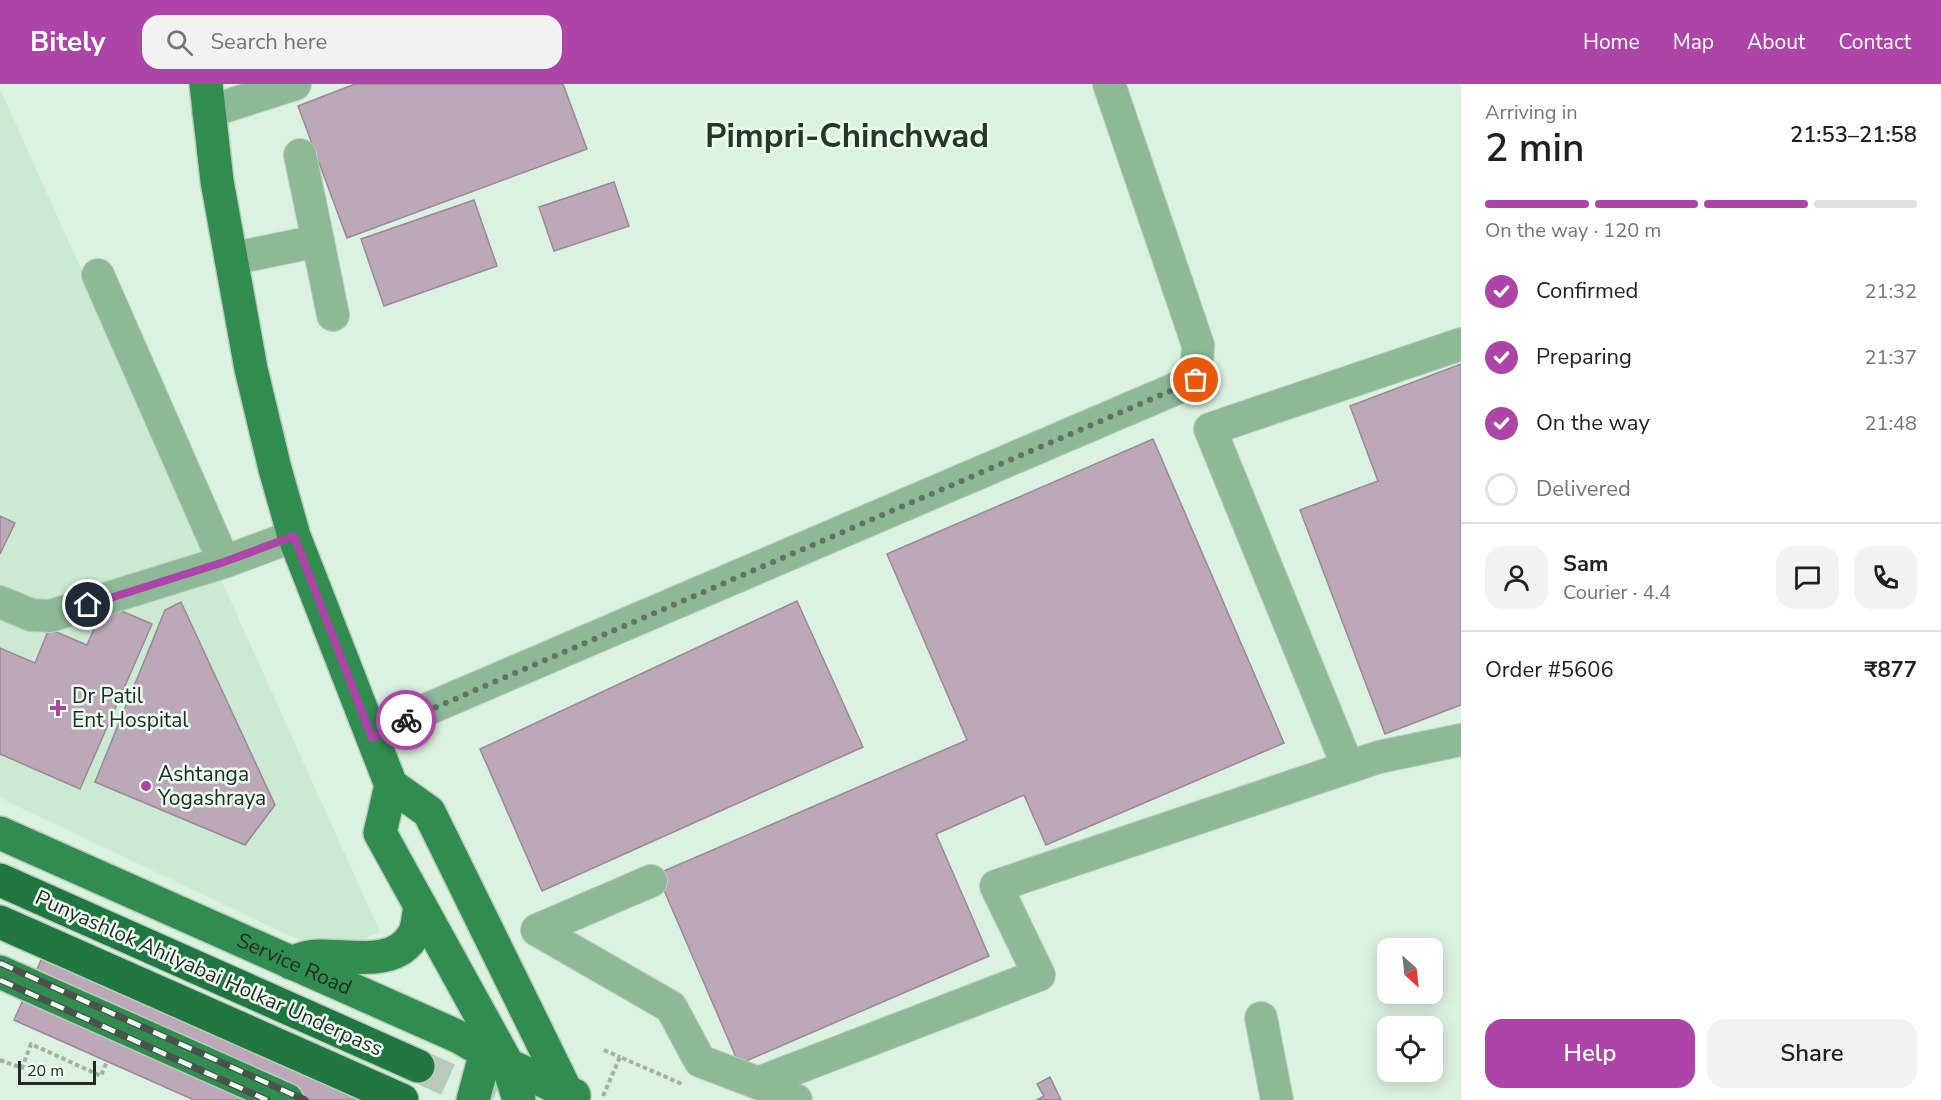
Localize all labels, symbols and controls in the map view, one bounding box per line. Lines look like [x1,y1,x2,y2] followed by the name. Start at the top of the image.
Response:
[142,15,562,69] search box
[30,23,106,61] text: Bitely
[163,26,196,59] icon: search
[211,27,327,57] text: Search here
[1583,28,1640,56] text: Home
[1673,28,1714,56] text: Map
[1747,28,1805,56] text: About
[1838,28,1911,56] text: Contact
[1485,99,1578,126] text: Arriving in
[705,114,989,159] district label: Pimpri-Chinchwad
[1790,120,1917,150] text: 21:53–21:58
[1485,122,1584,175] text: 2 min
[1485,217,1661,244] text: On the way · 120 m
[1485,275,1518,308] icon: check
[1536,276,1638,306] text: Confirmed
[1864,278,1917,305] text: 21:32
[1485,341,1518,374] icon: check
[1536,342,1632,372] text: Preparing
[1864,344,1917,371] text: 21:37
[1170,354,1221,405] pin
[1179,363,1212,396] icon: bag
[1485,407,1518,440] icon: check
[1536,408,1650,438] text: On the way
[1864,410,1917,437] text: 21:48
[1536,474,1631,504] text: Delivered
[1485,546,1548,609] button: person
[1776,546,1839,609] button: chat
[1854,546,1917,609] button: phone
[1563,549,1608,579] text: Sam
[62,579,113,630] pin
[1563,579,1671,606] text: Courier · 4.4
[71,588,104,621] icon: home
[1485,655,1614,685] text: Order #5606
[1864,655,1917,685] text: ₹877
[72,682,189,734] place label: Dr Patil Ent Hospital
[376,690,436,750] courier
[49,699,67,717] marker: Dr Patil Ent Hospital
[390,704,423,737] icon: bike
[157,760,266,812] place label: Ashtanga Yogashraya
[139,779,153,793] marker: Ashtanga Yogashraya
[31,883,387,1063] street label: Punyashlok Ahilyabai Holkar Underpass
[232,926,356,1002] street label: Service Road
[1377,938,1443,1004] north arrow
[1377,938,1443,1082] map controls
[1377,1016,1443,1082] button: locate
[1485,1019,1695,1088] button: Help
[1707,1019,1917,1088] button: Share
[18,1058,96,1086] scale bar
[27,1060,64,1082] text: 20 m

